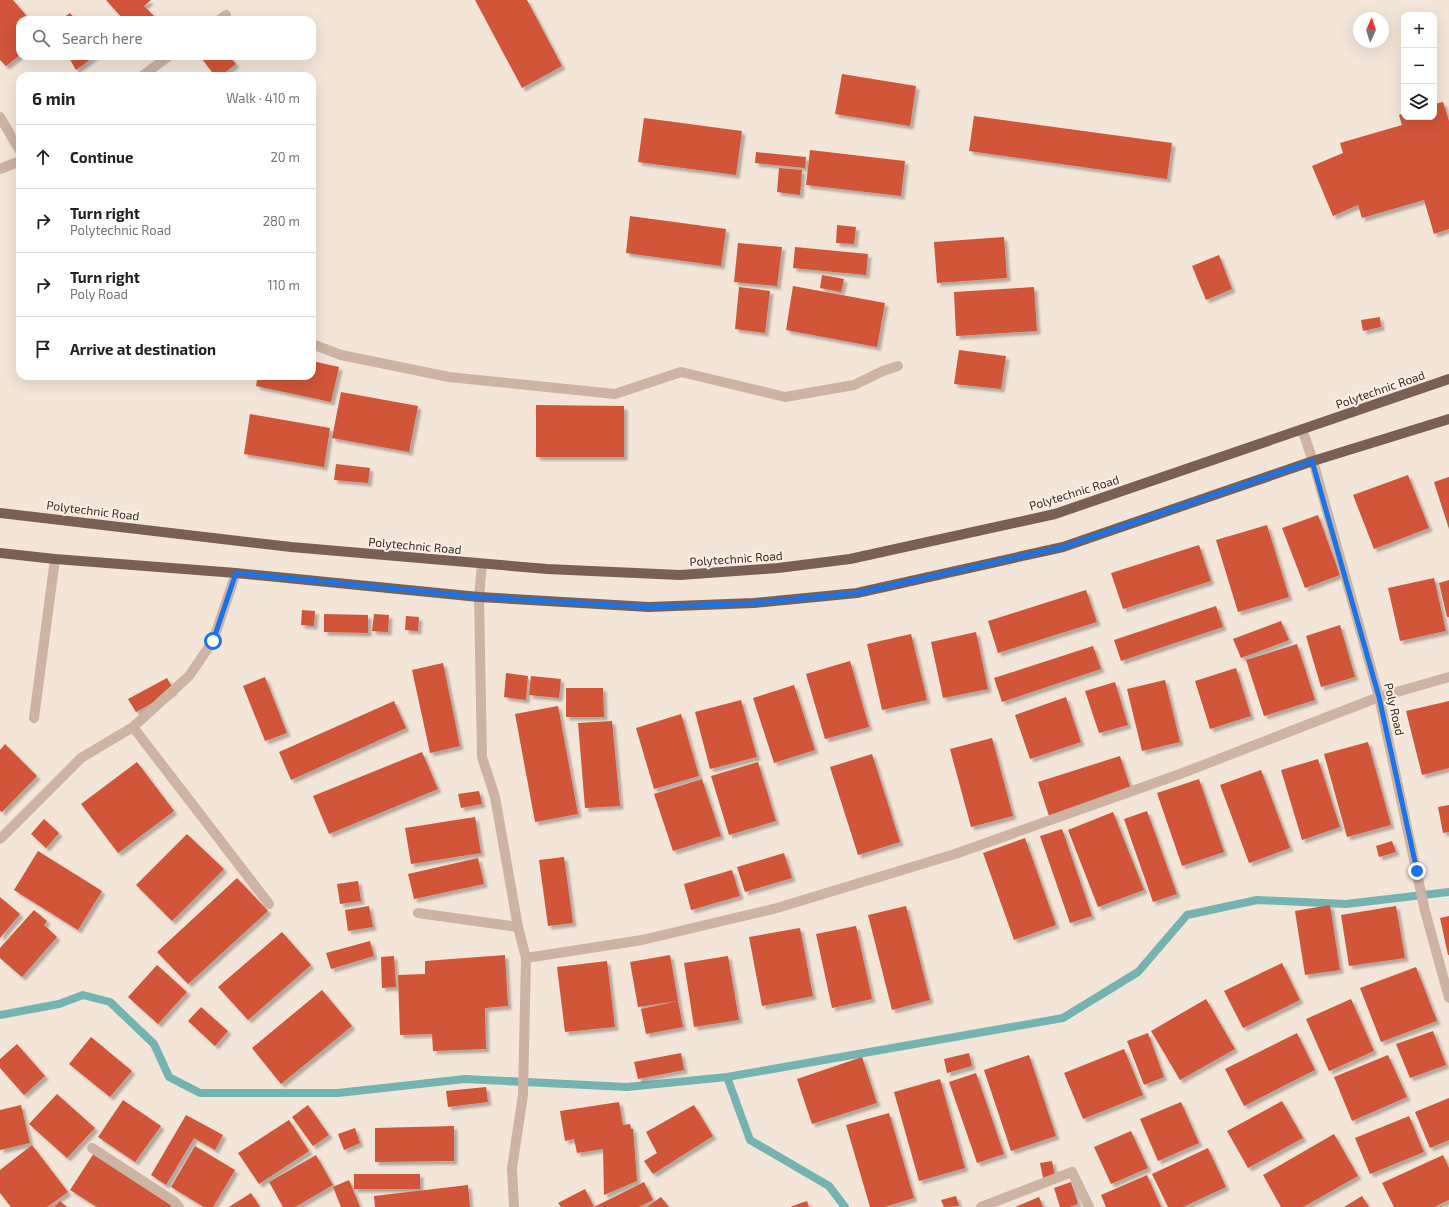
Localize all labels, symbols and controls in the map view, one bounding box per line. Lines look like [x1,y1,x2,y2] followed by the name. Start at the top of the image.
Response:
[1353,12,1389,48] north arrow
[1401,12,1437,120] map controls
[1401,12,1437,48] button: +
[16,16,316,60] search box
[30,27,52,49] icon: search
[62,29,143,47] text: Search here
[1401,48,1437,84] button: −
[1401,84,1437,120] button: layers
[32,88,76,108] text: 6 min
[226,90,300,106] text: Walk · 410 m
[32,146,54,168] icon: ahead
[70,148,133,166] text: Continue
[271,149,300,165] text: 20 m
[70,204,140,222] text: Turn right
[32,210,54,232] icon: right
[263,213,300,229] text: 280 m
[70,222,171,238] text: Polytechnic Road
[70,268,140,286] text: Turn right
[32,274,54,296] icon: right
[268,277,300,293] text: 110 m
[70,286,128,302] text: Poly Road
[32,338,54,360] icon: arrive
[70,340,216,358] text: Arrive at destination
[1334,367,1426,411] street label: Polytechnic Road
[1027,472,1121,512] street label: Polytechnic Road
[46,497,140,523] street label: Polytechnic Road
[368,534,462,556] street label: Polytechnic Road
[689,548,783,568] street label: Polytechnic Road
[204,632,222,650] route start
[1382,681,1408,737] street label: Poly Road
[1408,862,1426,880] route end

